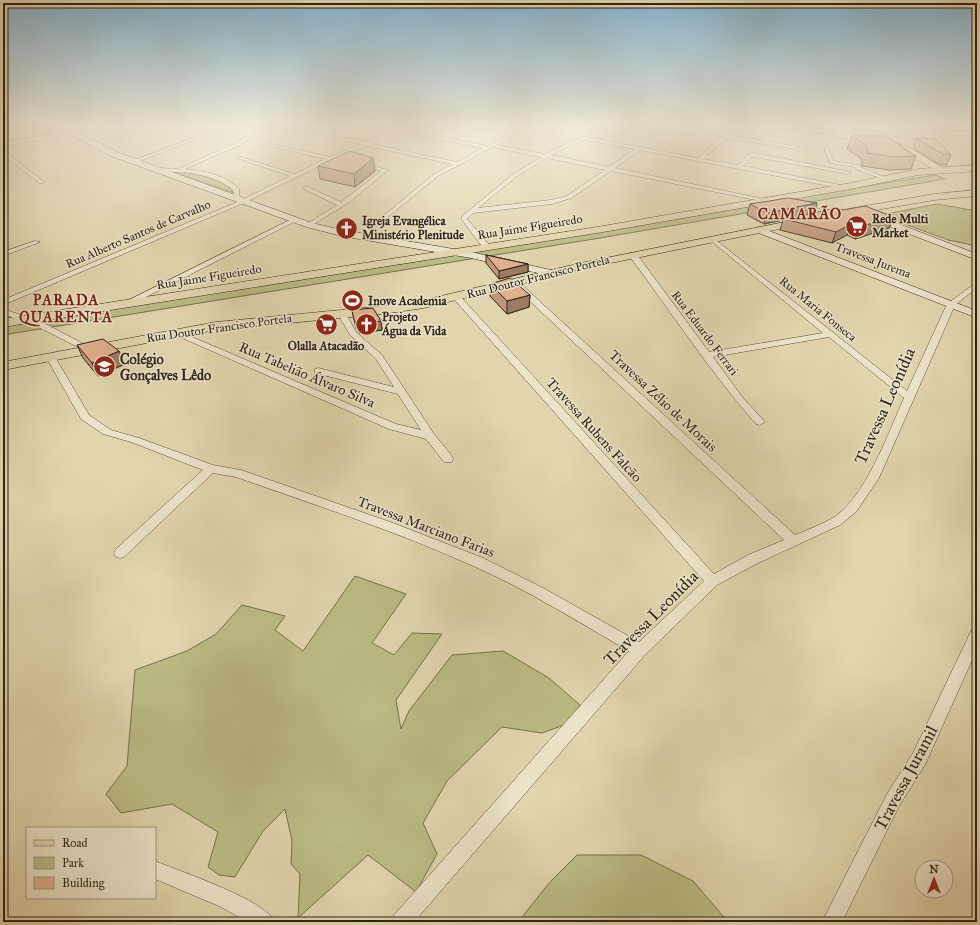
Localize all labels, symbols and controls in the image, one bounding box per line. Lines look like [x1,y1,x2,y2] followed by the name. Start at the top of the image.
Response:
[63,197,213,271] street label: Rua Alberto Santos de Carvalho
[758,205,842,223] district label: CAMARÃO
[477,212,584,243] street label: Rua Jaime Figueiredo
[872,212,929,240] place label: Rede Multi Market
[843,213,869,239] supermarket icon: Rede Multi Market
[362,214,464,242] place label: Igreja Evangélica Ministério Plenitude
[334,215,360,241] church icon: Igreja Evangélica Ministério Plenitude
[833,239,914,282] street label: Travessa Jurema
[465,252,612,302] street label: Rua Doutor Francisco Portela
[156,262,263,293] street label: Rua Jaime Figueiredo
[777,274,860,345] street label: Rua Maria Fonseca
[340,288,366,314] sports icon: Inove Academia
[669,288,742,379] street label: Rua Eduardo Ferrari
[19,291,113,327] district label: PARADA QUARENTA
[368,294,447,308] place label: Inove Academia
[381,310,447,339] place label: Projeto Água da Vida
[145,311,294,345] street label: Rua Doutor Francisco Portela
[354,311,380,337] church icon: Projeto Água da Vida
[313,312,339,338] supermarket icon: Olalla Atacadão
[236,337,378,411] street label: Rua Tabelião Álvaro Silva
[288,339,364,353] place label: Olalla Atacadão
[850,344,920,468] street label: Travessa Leonídia
[605,347,721,455] street label: Travessa Zélio de Morais
[120,351,211,385] place label: Colégio Gonçalves Lêdo
[92,354,118,380] school or university icon: Colégio Gonçalves Lêdo
[543,374,645,486] street label: Travessa Rubens Falcão
[355,493,497,561] street label: Travessa Marciano Farias
[599,566,703,670] street label: Travessa Leonídia
[870,722,943,834] street label: Travessa Juramil
[26,827,156,899] legend
[62,836,88,850] text: Road
[62,856,84,870] text: Park
[914,859,954,899] north arrow
[929,863,939,876] text: N
[62,876,105,891] text: Building

